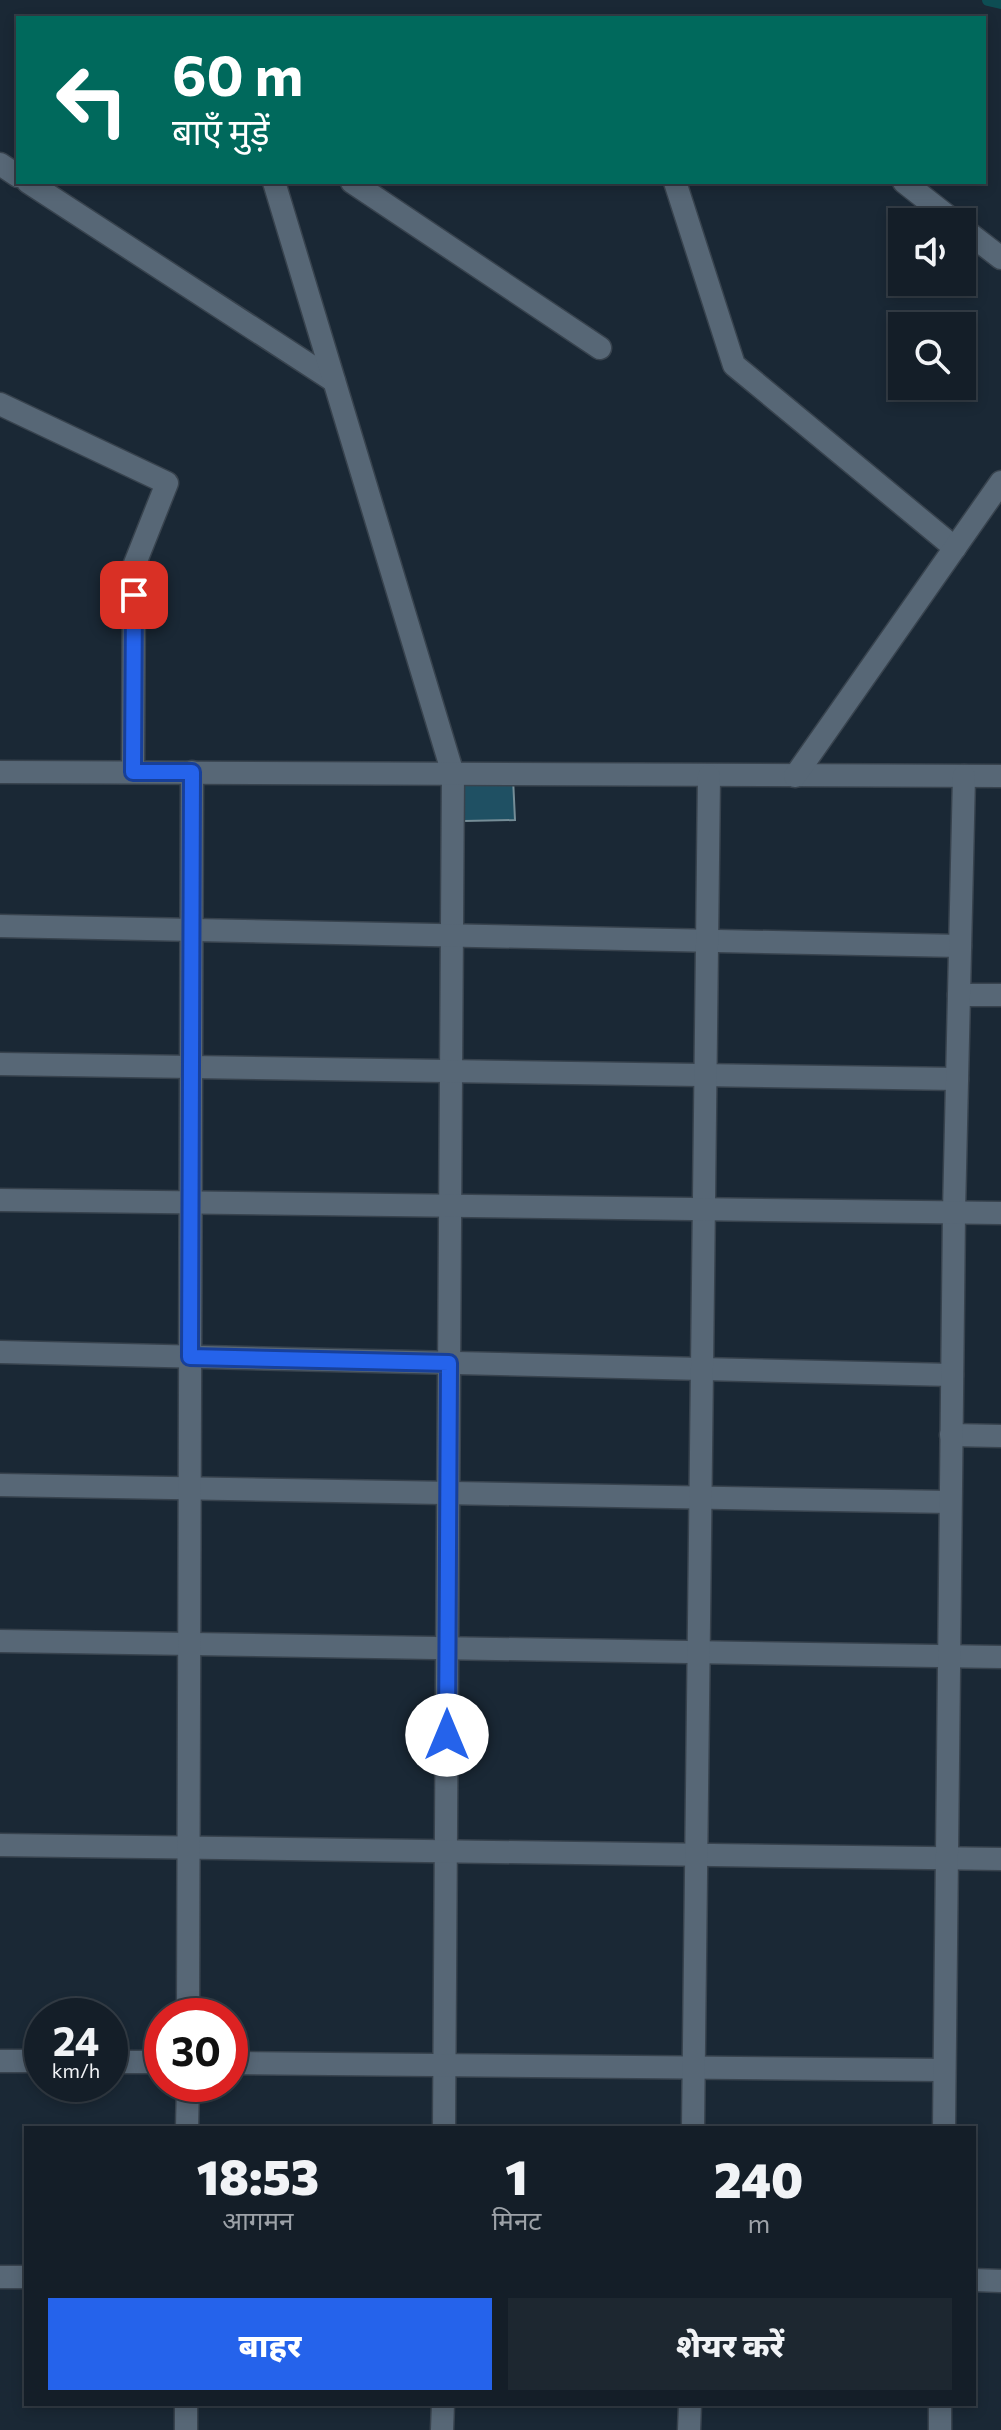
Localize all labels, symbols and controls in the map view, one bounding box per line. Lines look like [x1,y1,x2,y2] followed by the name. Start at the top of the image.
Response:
[172,39,303,108] text: 60 m
[40,48,144,152] icon: left
[172,108,269,152] text: बाएँ मुड़ें
[888,208,976,400] map controls
[888,208,976,296] button: sound
[888,312,976,400] button: search
[100,561,168,629] pin
[112,573,156,617] icon: arrive
[405,1693,489,1777] position arrow
[144,1998,248,2102] speed limit sign: 30
[53,2015,99,2064] text: 24
[52,2058,100,2082] text: km/h
[197,2146,319,2205] text: 18:53
[505,2146,528,2205] text: 1
[714,2149,803,2208] text: 240
[222,2204,293,2235] text: आगमन
[492,2204,541,2235] text: मिनट
[747,2207,770,2238] text: m
[48,2298,492,2390] button: बाहर
[508,2298,952,2390] button: शेयर करें

